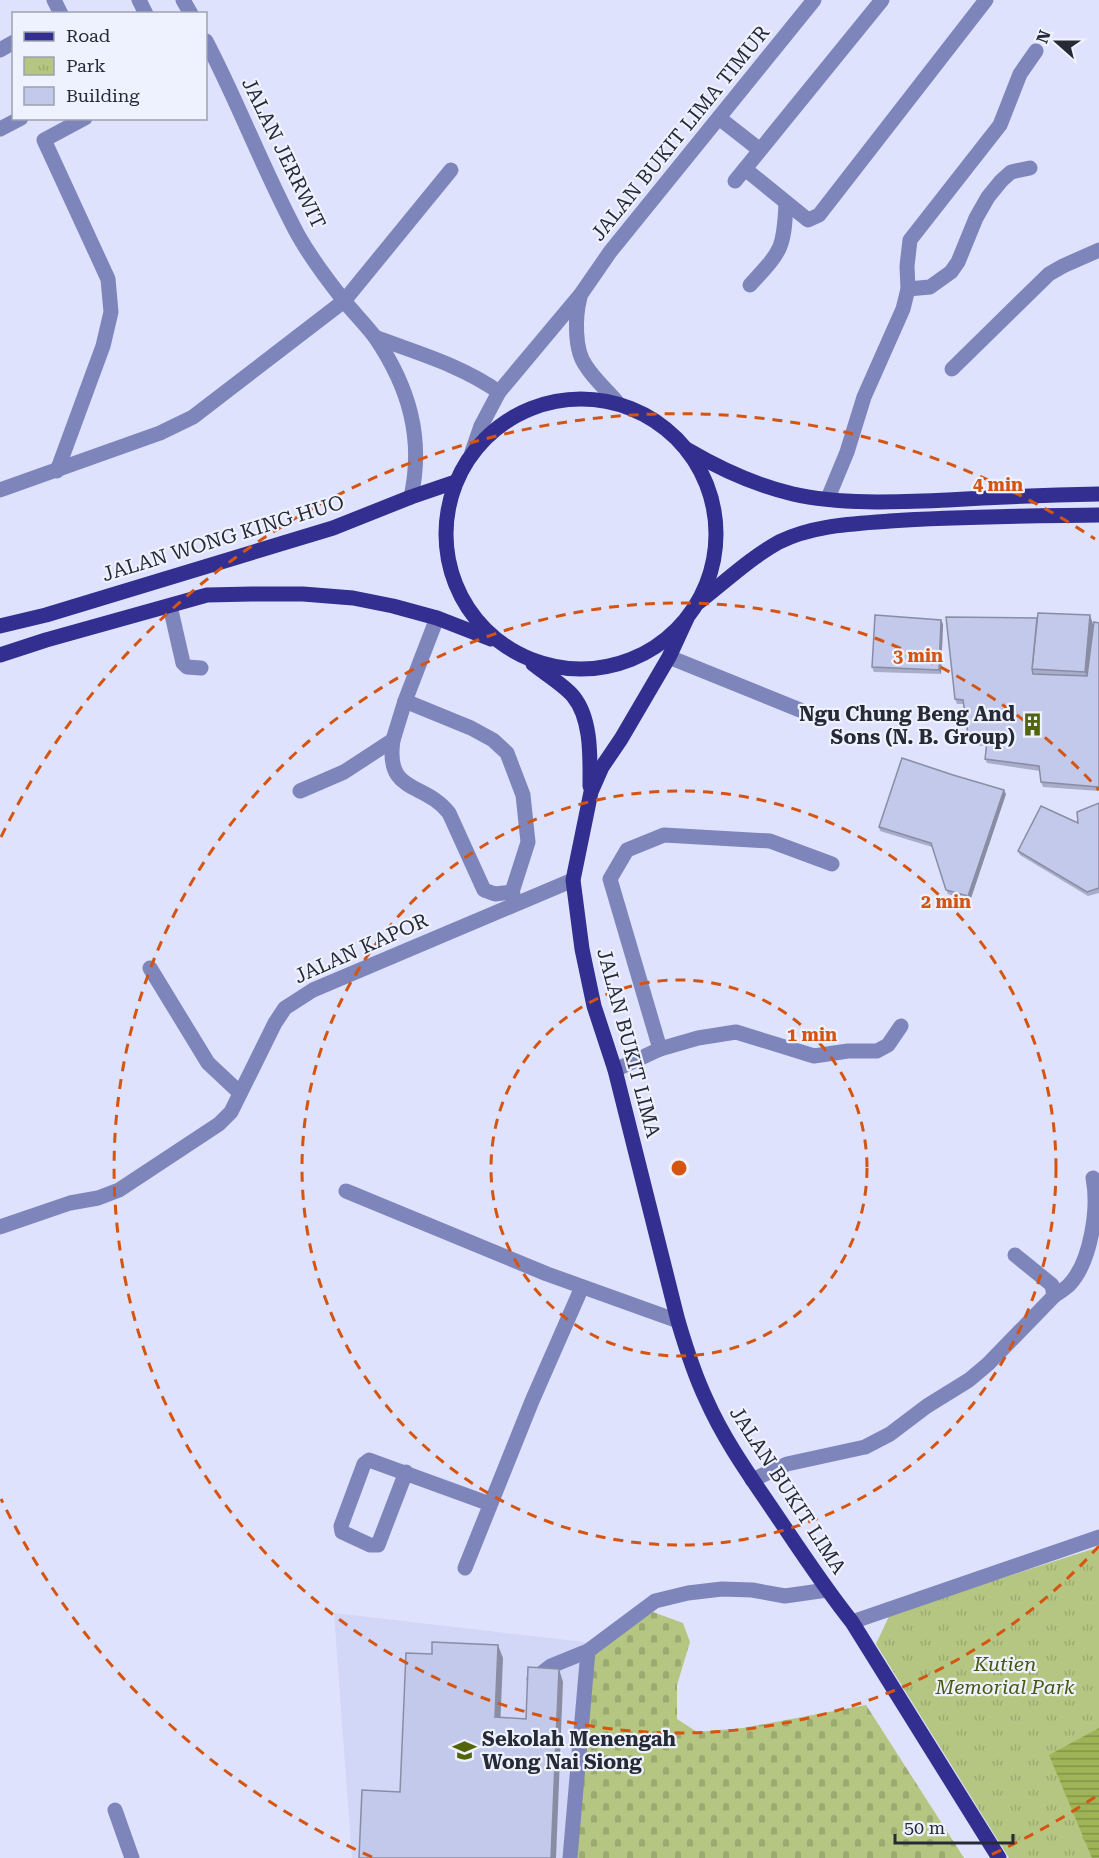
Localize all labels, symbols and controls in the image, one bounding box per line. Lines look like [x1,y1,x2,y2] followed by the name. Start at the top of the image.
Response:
[12,12,207,120] legend
[1027,12,1087,72] north arrow
[586,20,774,246] street label: JALAN BUKIT LIMA TIMUR
[66,25,111,46] text: Road
[1032,28,1055,46] text: N
[66,55,106,76] text: Park
[237,74,331,232] street label: JALAN JERRWIT
[66,85,140,106] text: Building
[973,474,1023,495] text: 4 min
[99,490,347,586] street label: JALAN WONG KING HUO
[893,645,943,666] text: 3 min
[799,702,1016,749] place label: Ngu Chung Beng And Sons (N. B. Group)
[1020,712,1046,738] building icon: Ngu Chung Beng And Sons (N. B. Group)
[921,891,971,912] text: 2 min
[290,908,432,988] street label: JALAN KAPOR
[592,946,666,1140] street label: JALAN BUKIT LIMA
[787,1024,837,1045] text: 1 min
[669,1158,689,1178] centre of rings
[725,1402,851,1578] street label: JALAN BUKIT LIMA
[934,1652,1075,1699] park label: Kutien Memorial Park
[482,1727,677,1774] place label: Sekolah Menengah Wong Nai Siong
[451,1738,477,1764] school or university icon: Sekolah Menengah Wong Nai Siong
[895,1807,1014,1845] scale bar
[904,1817,945,1838] text: 50 m

